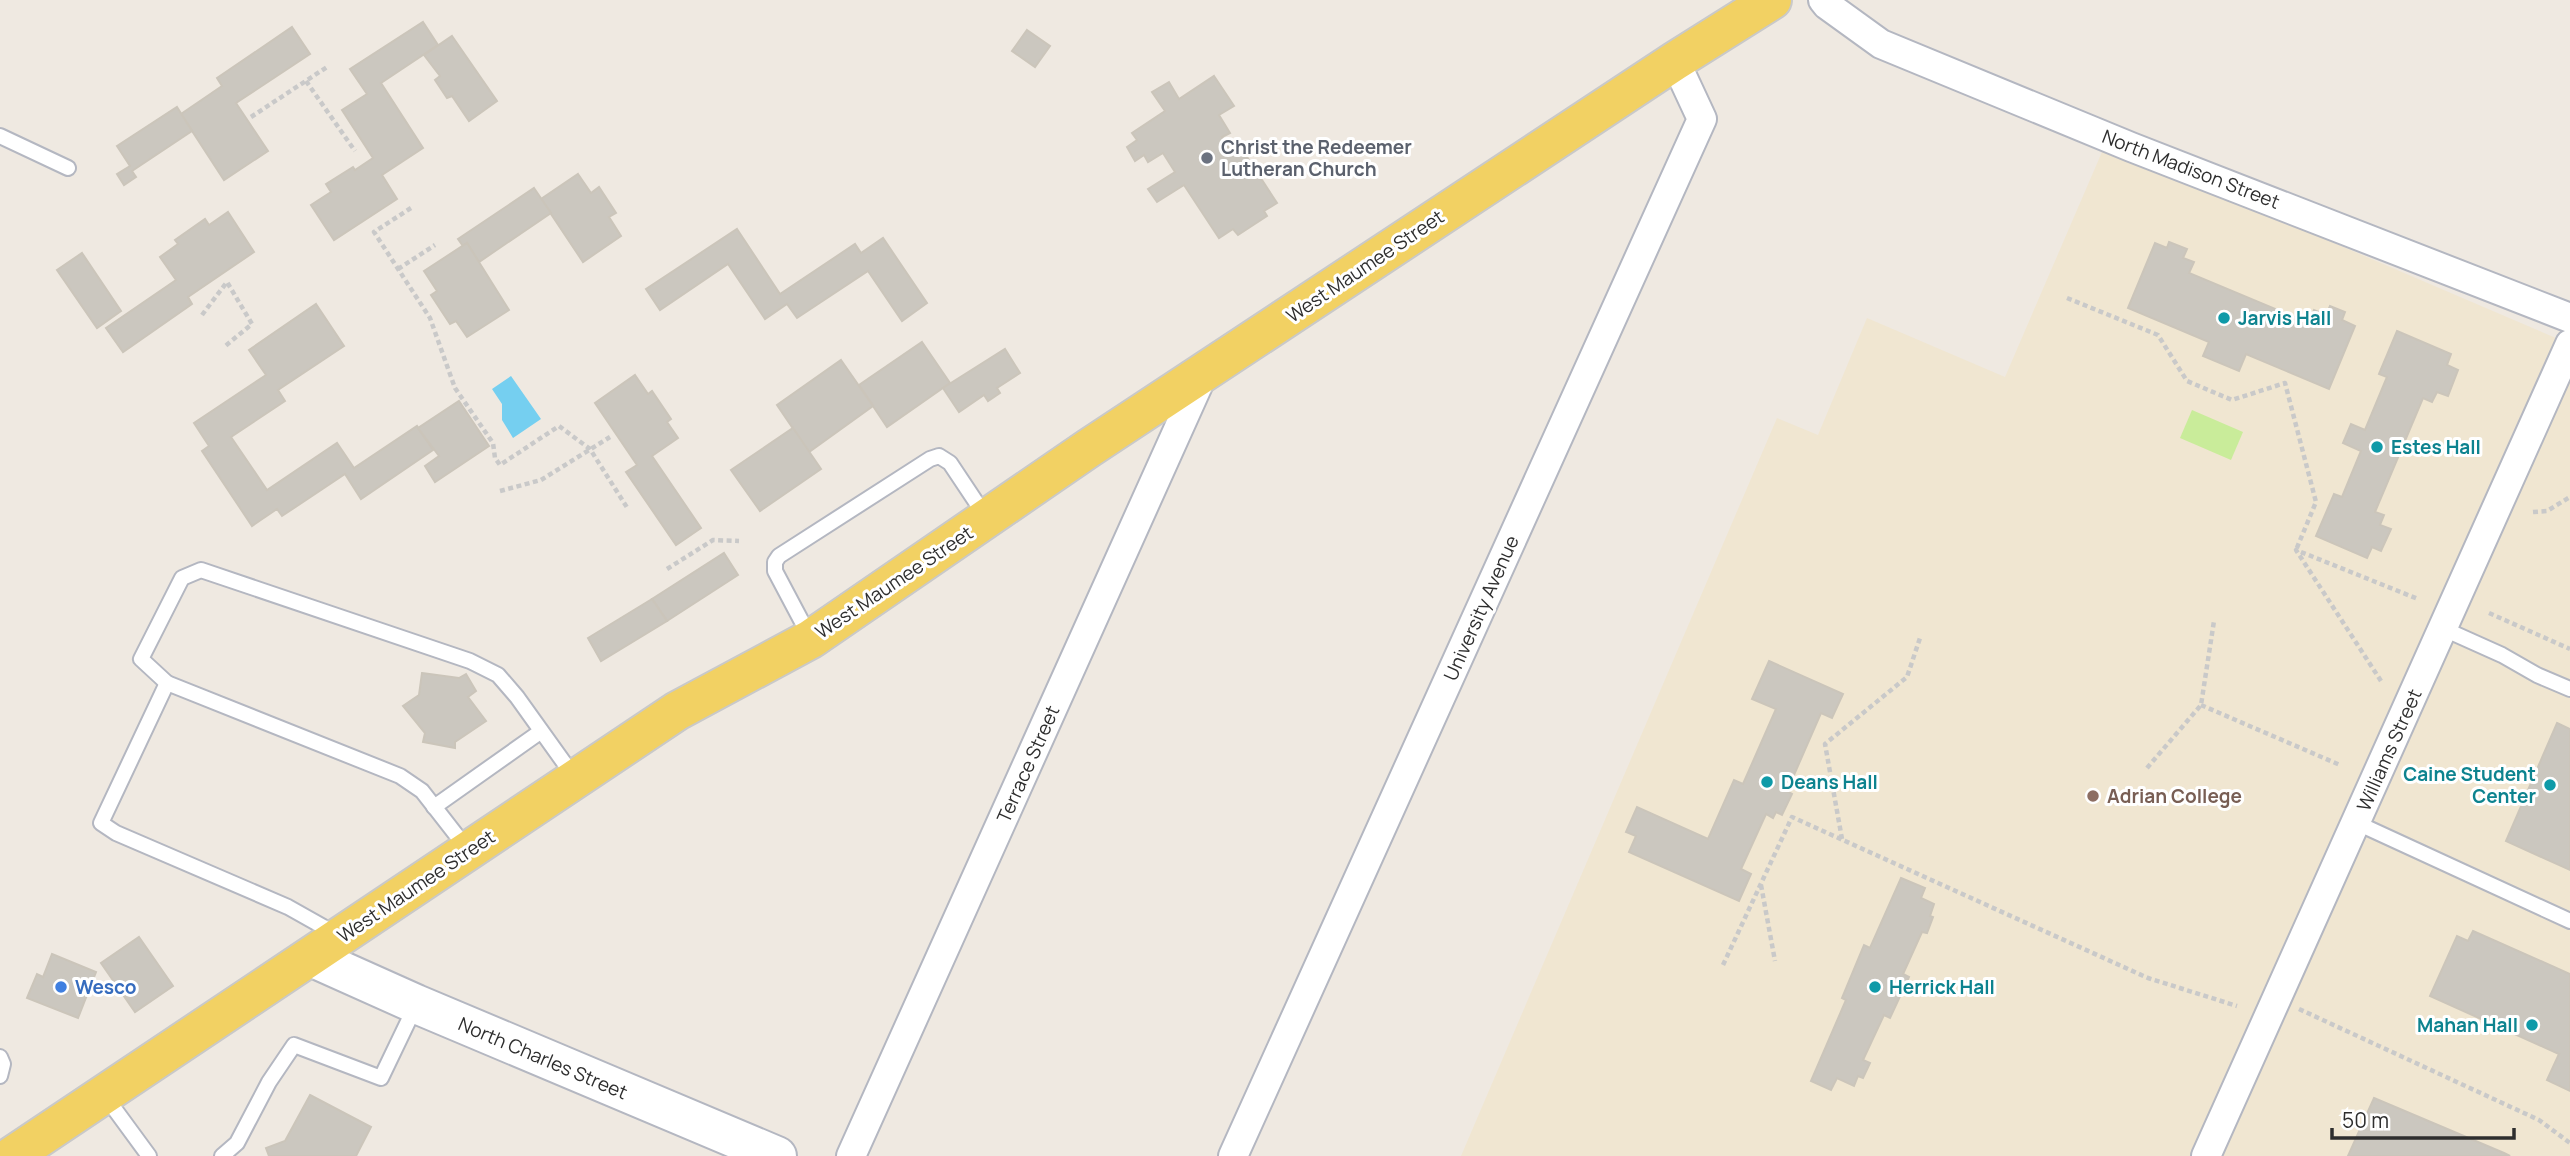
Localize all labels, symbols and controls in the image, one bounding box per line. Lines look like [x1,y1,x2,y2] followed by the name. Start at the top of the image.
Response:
[2099,123,2283,215] street label: North Madison Street
[1221,134,1412,182] place label: Christ the Redeemer Lutheran Church
[1199,150,1215,166] marker: Christ the Redeemer Lutheran Church
[1281,204,1449,328] street label: West Maumee Street
[2238,305,2331,331] place label: Jarvis Hall
[2216,310,2232,326] marker: Jarvis Hall
[2391,434,2481,460] place label: Estes Hall
[2369,439,2385,455] marker: Estes Hall
[810,520,978,644] street label: West Maumee Street
[1437,531,1525,685] street label: University Avenue
[2350,685,2428,815] street label: Williams Street
[991,701,1065,827] street label: Terrace Street
[2403,761,2536,809] place label: Caine Student Center
[1781,769,1878,795] place label: Deans Hall
[1759,774,1775,790] marker: Deans Hall
[2542,777,2558,793] marker: Caine Student Center
[2107,783,2242,809] place label: Adrian College
[2085,788,2101,804] marker: Adrian College
[332,824,500,948] street label: West Maumee Street
[75,974,137,1000] place label: Wesco
[1889,974,1995,1000] place label: Herrick Hall
[53,979,69,995] marker: Wesco
[1867,979,1883,995] marker: Herrick Hall
[455,1011,631,1105] street label: North Charles Street
[2417,1012,2518,1038] place label: Mahan Hall
[2524,1017,2540,1033] marker: Mahan Hall
[2332,1096,2514,1140] scale bar
[2342,1106,2389,1134] text: 50 m

